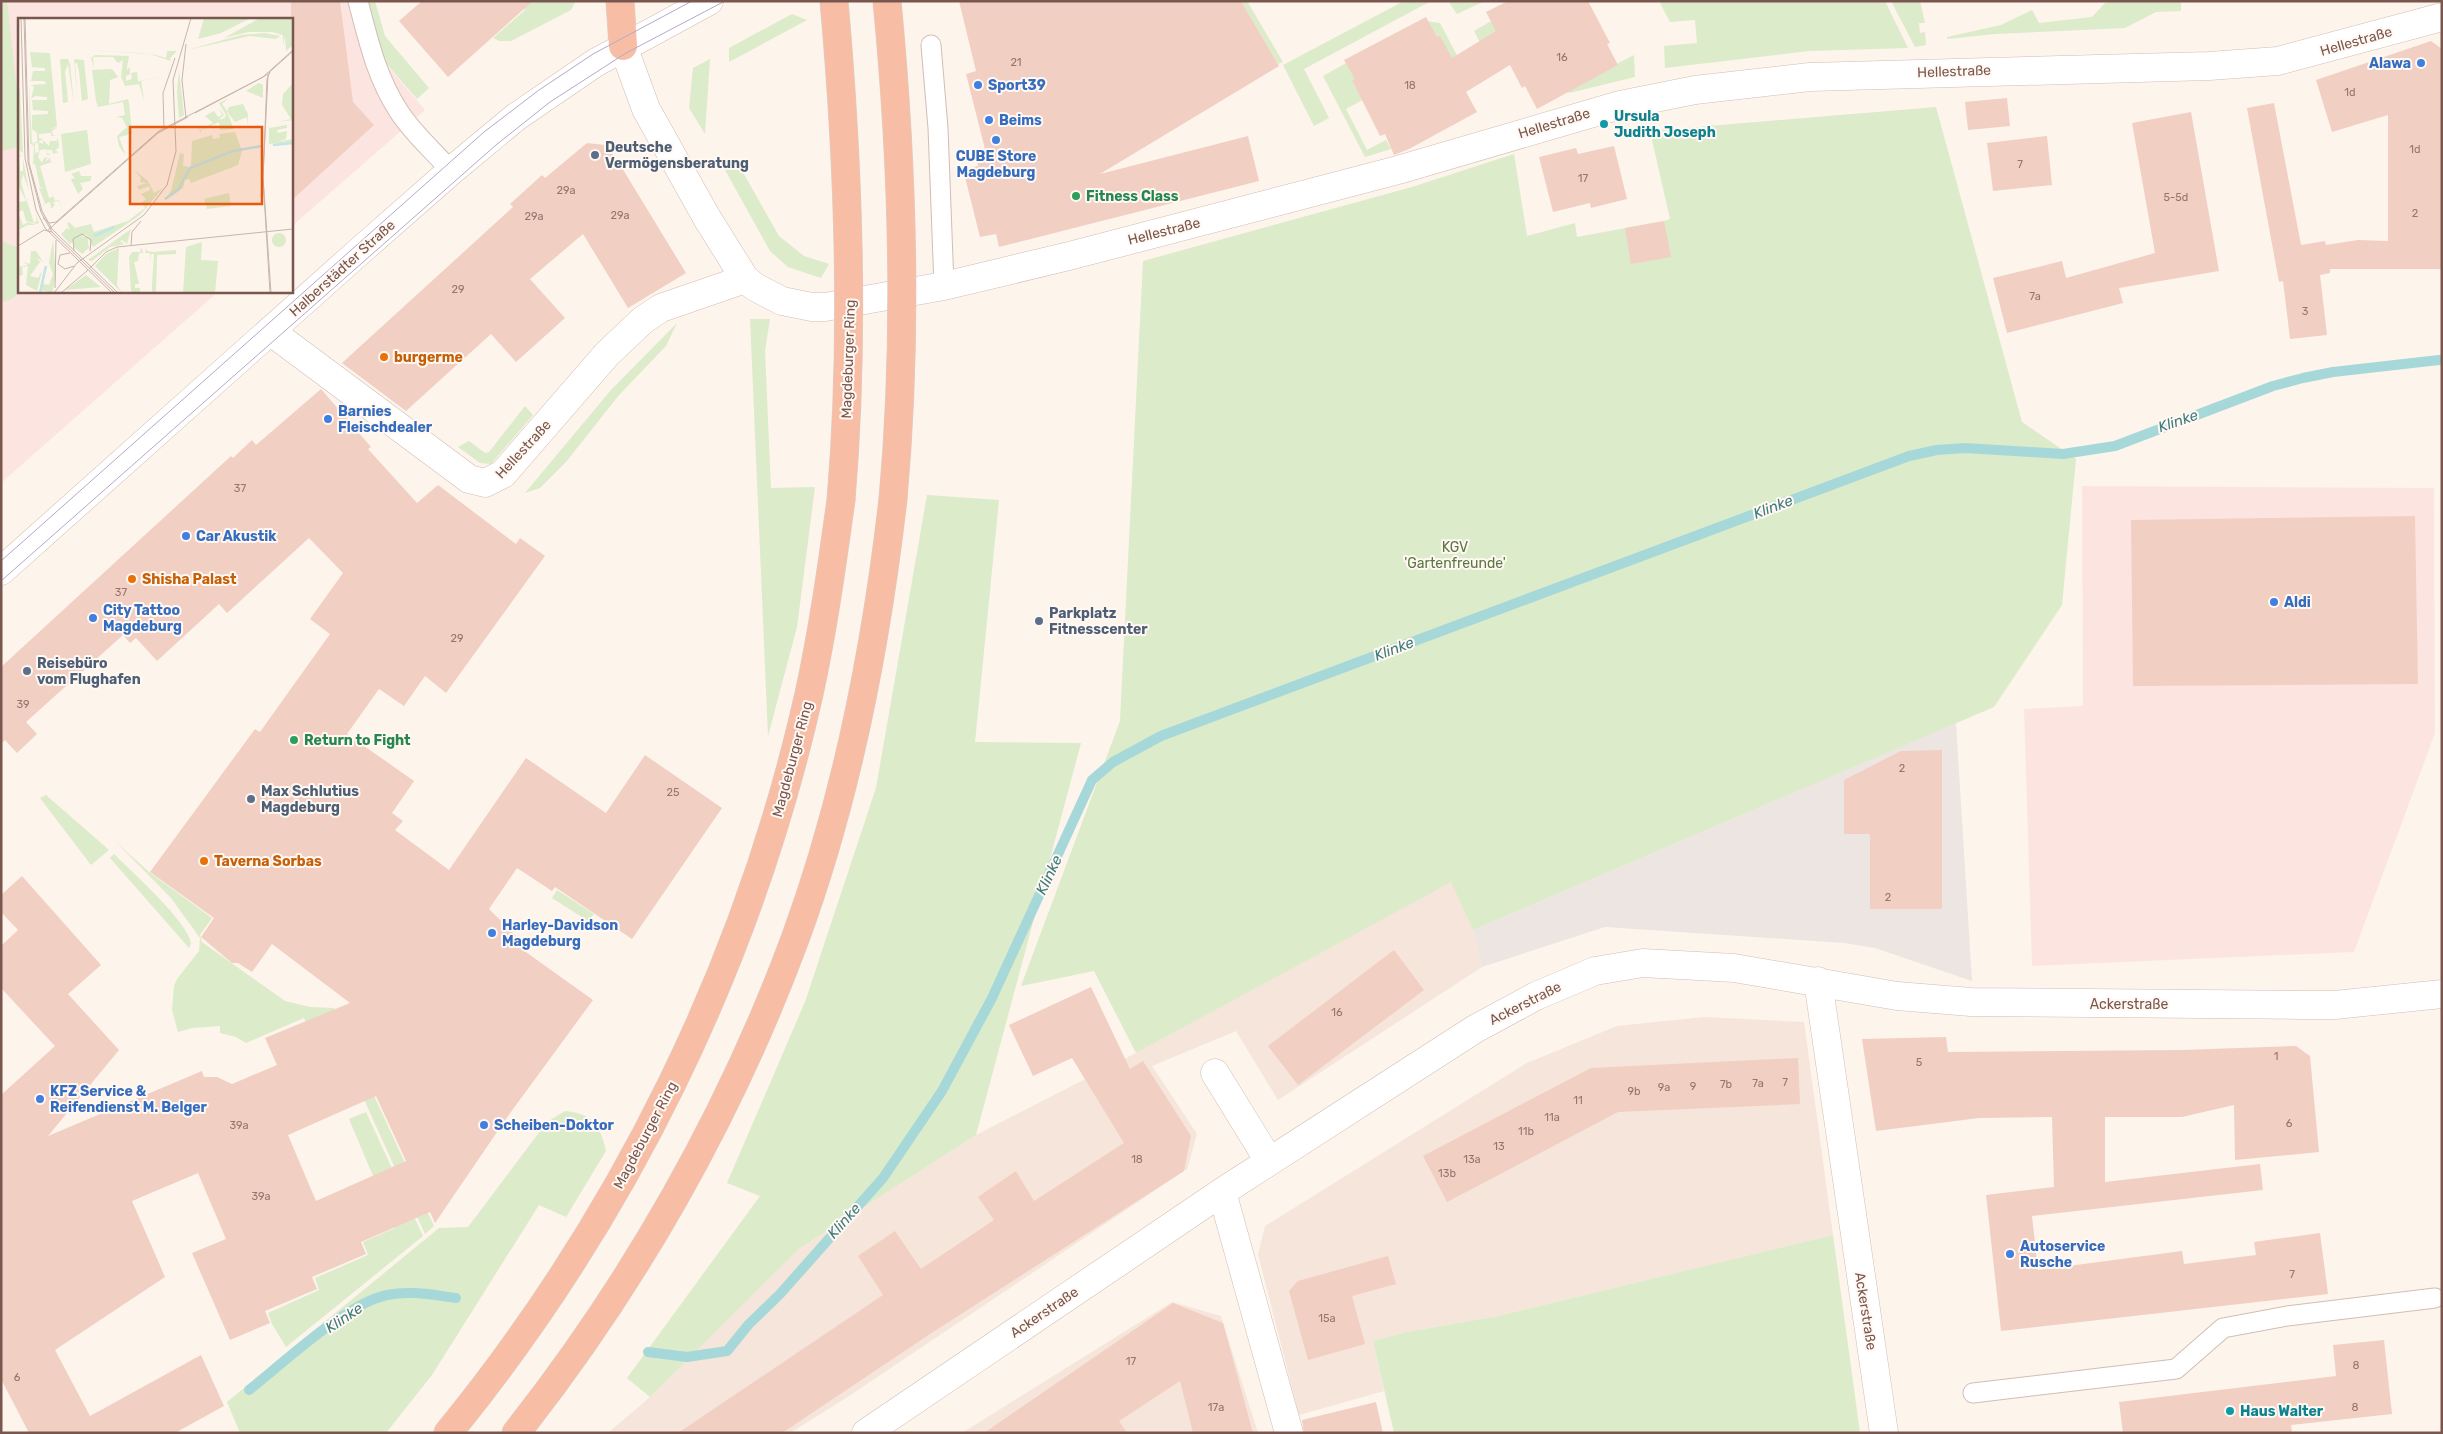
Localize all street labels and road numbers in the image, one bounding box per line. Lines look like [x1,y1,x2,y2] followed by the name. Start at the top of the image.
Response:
[2318,23,2394,60] street label: Hellestraße
[1917,62,1991,81] street label: Hellestraße
[1516,104,1592,142] street label: Hellestraße
[1126,214,1202,249] street label: Hellestraße
[286,216,399,320] street label: Halberstädter Straße
[838,299,859,419] street label: Magdeburger Ring
[492,416,555,482] street label: Hellestraße
[769,699,816,819] street label: Magdeburger Ring
[1486,978,1564,1029] street label: Ackerstraße
[2090,996,2169,1013] street label: Ackerstraße
[610,1079,681,1192] street label: Magdeburger Ring
[1851,1271,1880,1351] street label: Ackerstraße
[1007,1283,1082,1341] street label: Ackerstraße

